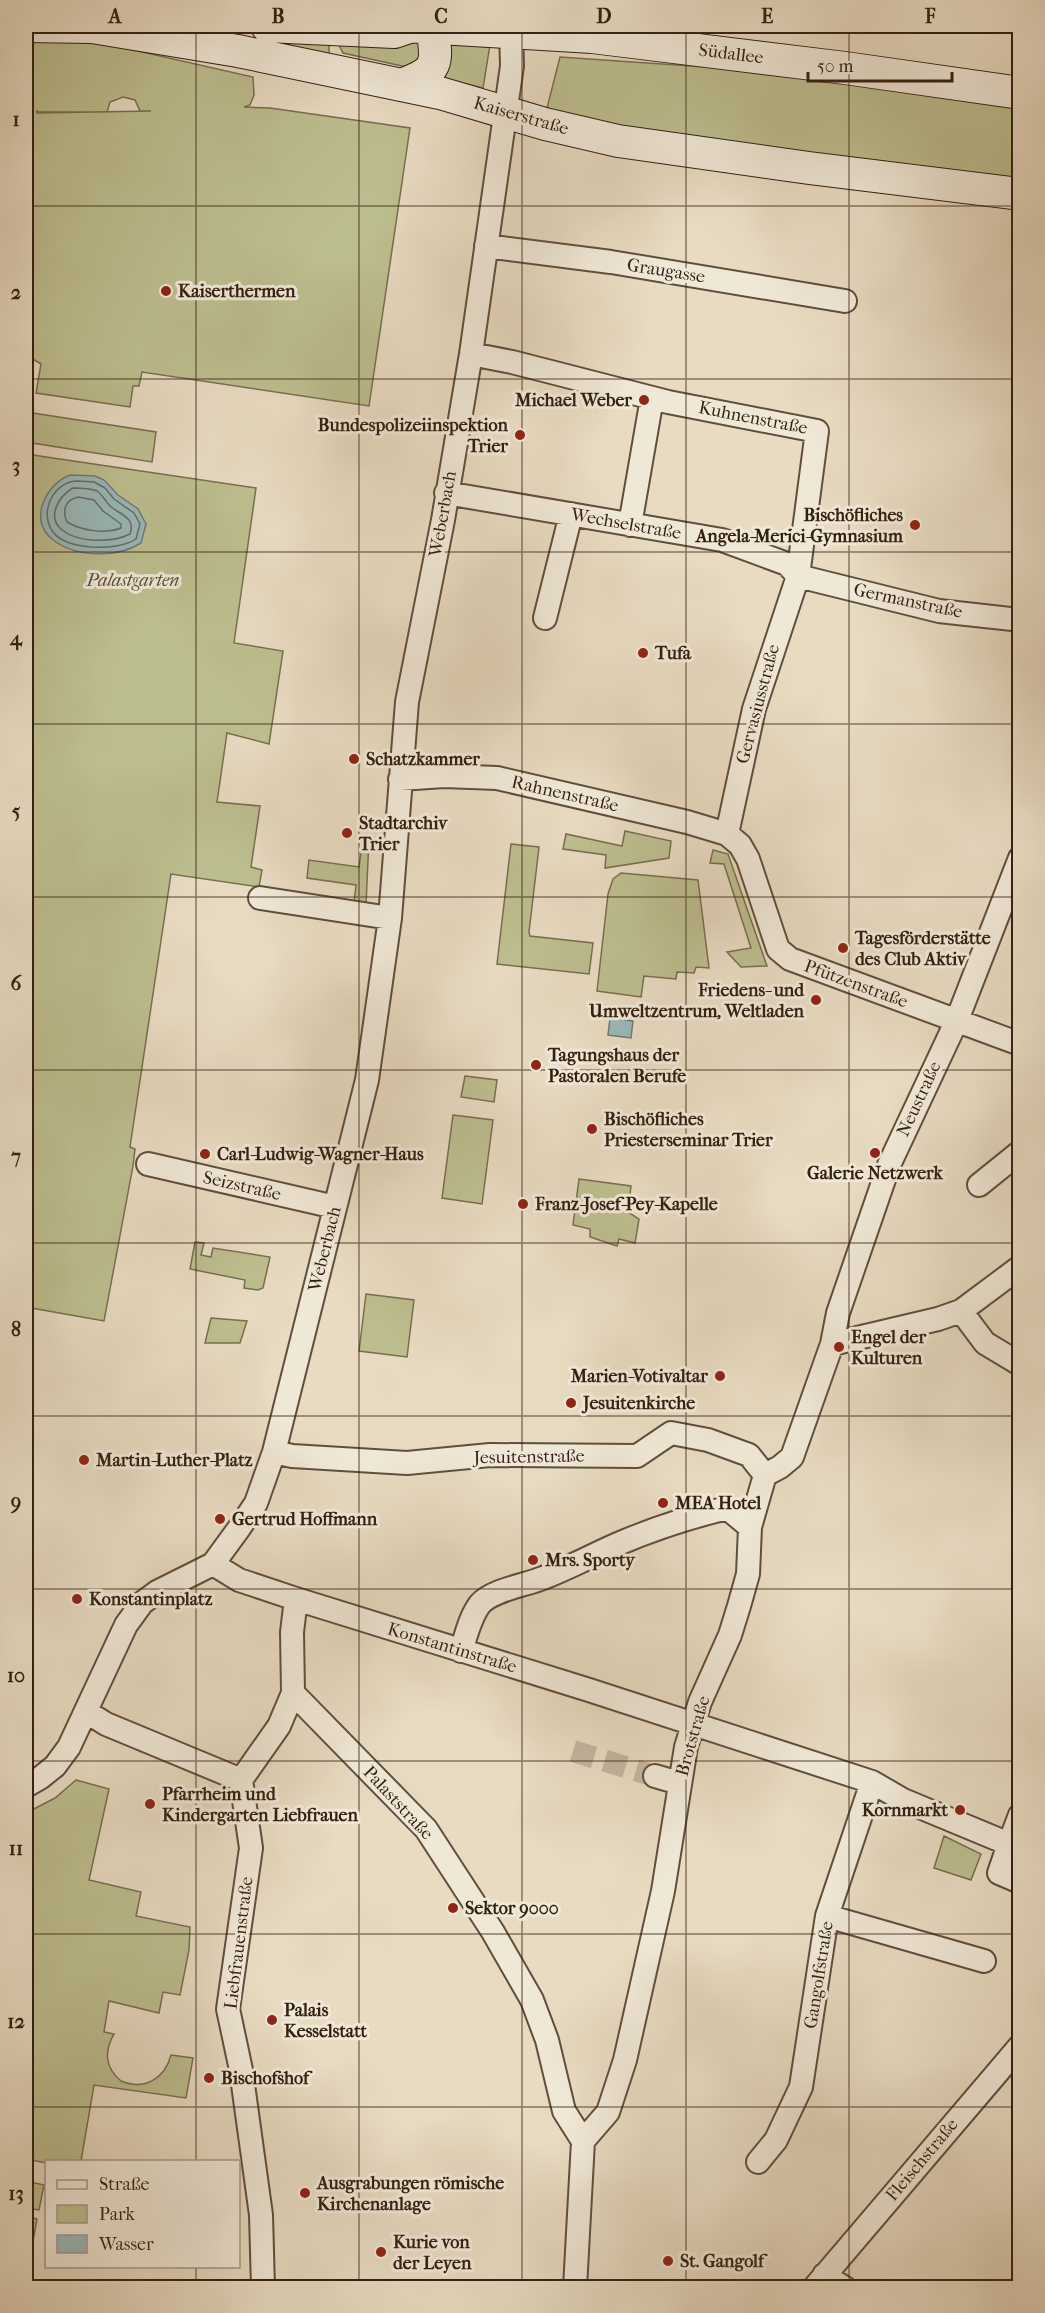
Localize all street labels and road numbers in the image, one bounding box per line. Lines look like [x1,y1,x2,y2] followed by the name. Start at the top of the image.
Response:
[697,40,765,68] street label: Südallee
[471,92,571,140] street label: Kaiserstraße
[625,254,707,288] street label: Graugasse
[697,397,809,439] street label: Kuhnenstraße
[425,469,461,560] street label: Weberbach
[568,504,683,544] street label: Wechselstraße
[852,579,964,623] street label: Germanstraße
[732,642,784,766] street label: Gervasiusstraße
[509,771,621,817] street label: Rahnenstraße
[801,956,911,1012] street label: Pfützenstraße
[893,1058,945,1140] street label: Neustraße
[201,1167,283,1205] street label: Seizstraße
[304,1204,346,1295] street label: Weberbach
[471,1446,585,1469] street label: Jesuitenstraße
[385,1618,519,1678] street label: Konstantinstraße
[672,1693,714,1779] street label: Brotstraße
[359,1762,438,1844] street label: Palaststraße
[220,1875,258,2010] street label: Liebfrauenstraße
[800,1920,838,2030] street label: Gangolfstraße
[881,2114,963,2206] street label: Fleischstraße

